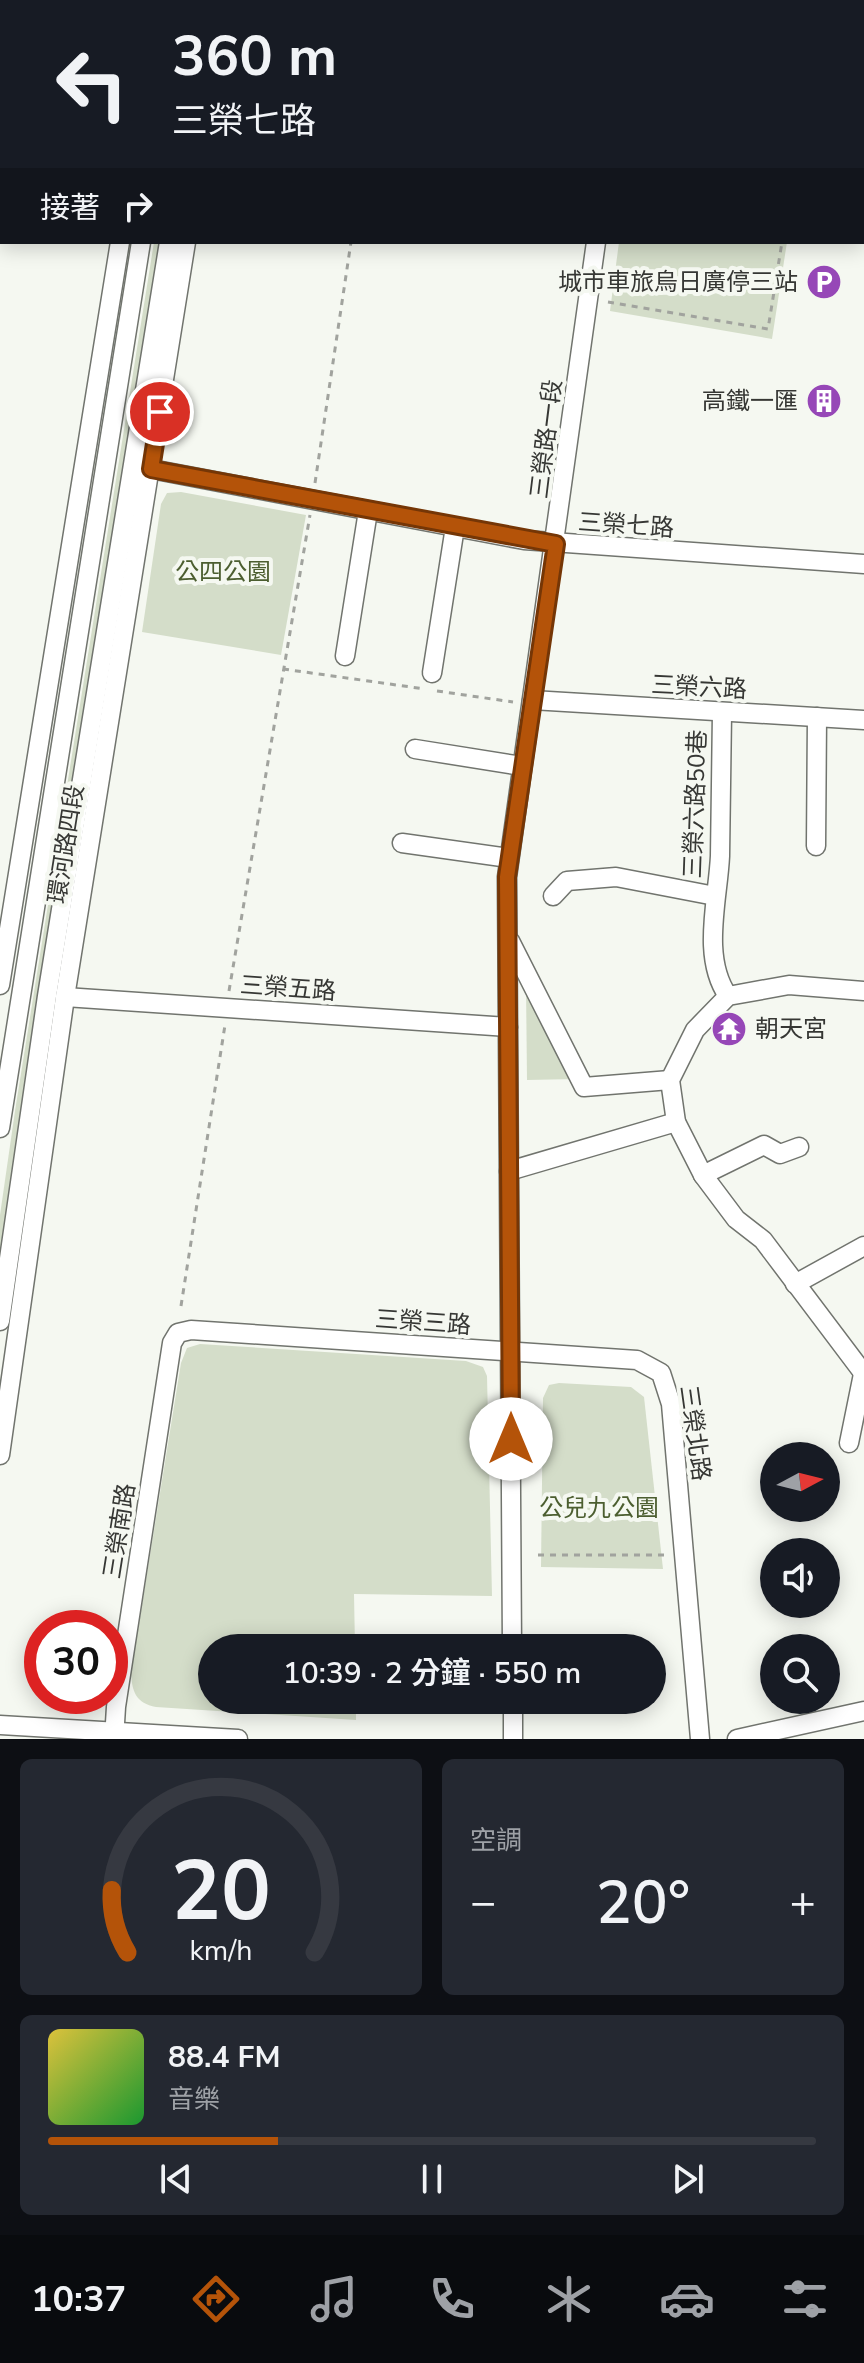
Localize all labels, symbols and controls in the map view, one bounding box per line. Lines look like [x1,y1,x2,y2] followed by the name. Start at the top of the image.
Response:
[172,18,337,95] text: 360 m
[40,32,144,136] icon: left
[172,97,316,146] text: 三榮七路
[116,184,160,228] icon: right
[40,188,100,229] text: 接著
[805,263,843,301] parking icon: 城市車旅烏日廣停三站
[558,266,798,298] place label: 城市車旅烏日廣停三站
[523,377,569,501] street label: 三榮路一段
[126,378,194,446] pin
[805,382,843,420] building icon: 高鐵一匯
[702,385,798,417] place label: 高鐵一匯
[138,390,182,434] icon: arrive
[577,506,675,544] street label: 三榮七路
[175,556,271,588] park label: 公四公園
[650,669,748,705] street label: 三榮六路
[676,729,714,879] street label: 三榮六路50巷
[41,782,91,906] street label: 環河路四段
[239,969,337,1007] street label: 三榮五路
[710,1010,748,1048] temple icon: 朝天宮
[755,1013,827,1045] place label: 朝天宮
[374,1303,472,1341] street label: 三榮三路
[672,1383,718,1483] street label: 三榮北路
[469,1397,553,1481] position arrow
[760,1442,840,1522] north arrow
[760,1442,840,1714] map controls
[96,1481,142,1581] street label: 三榮南路
[539,1492,659,1524] park label: 公兒九公園
[760,1538,840,1618] button: sound
[24,1610,128,1714] speed limit sign: 30
[760,1634,840,1714] button: search
[283,1653,581,1694] text: 10:39 · 2 分鐘 · 550 m
[470,1823,522,1858] text: 空調
[171,1835,271,1948] text: 20
[596,1862,690,1944] text: 20°
[470,1873,496,1933] text: −
[790,1873,816,1933] text: +
[190,1931,252,1970] text: km/h
[168,2037,280,2078] text: 88.4 FM
[168,2082,220,2117] text: 音樂
[154,2157,198,2201] icon: previous
[410,2157,454,2201] icon: pause
[666,2157,710,2201] icon: next
[188,2271,244,2327] icon: directions
[306,2271,362,2327] icon: music
[424,2271,480,2327] icon: phone
[541,2271,597,2327] icon: climate
[659,2271,715,2327] icon: car
[777,2271,833,2327] icon: filters
[31,2275,126,2324] text: 10:37

